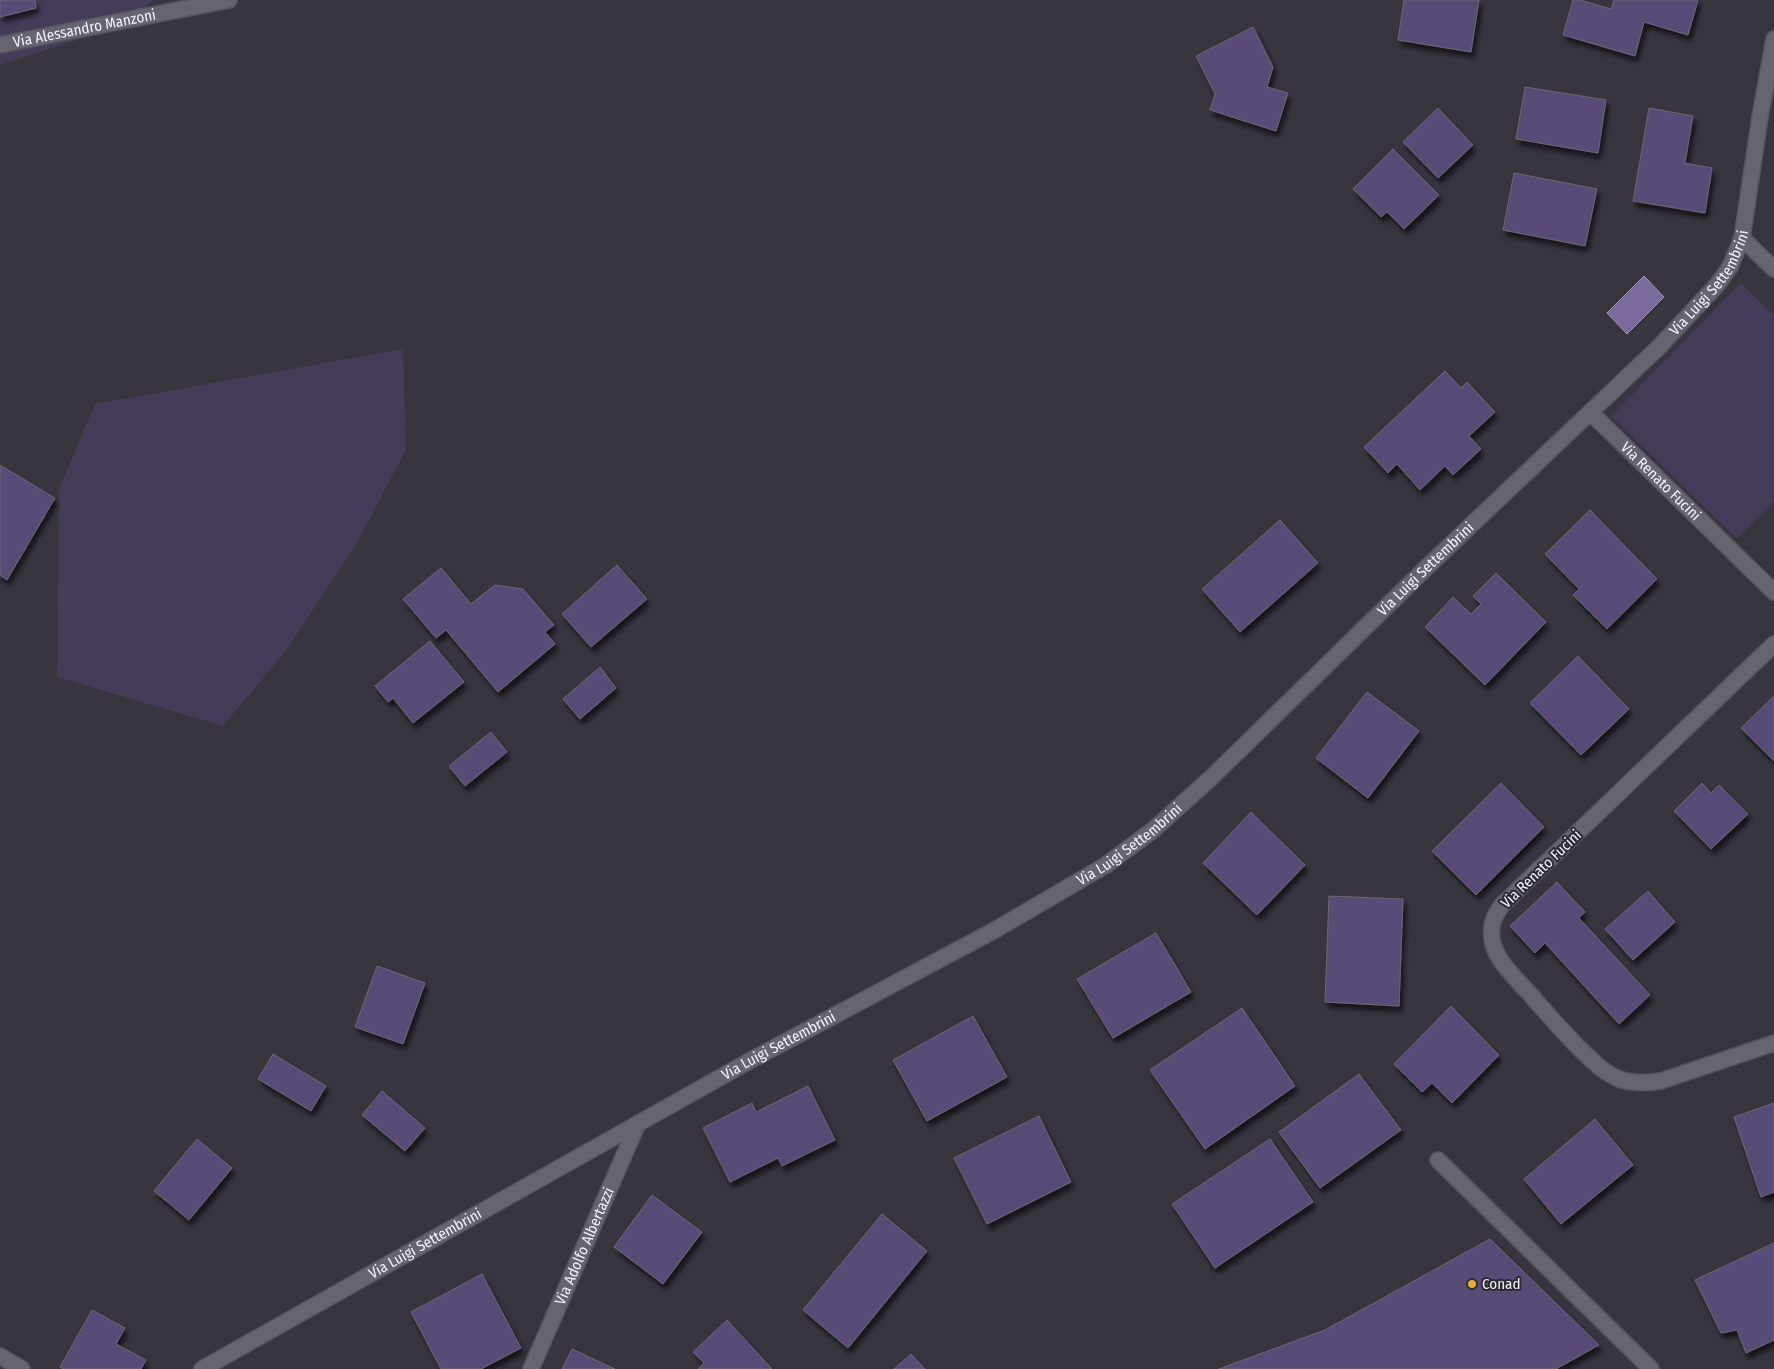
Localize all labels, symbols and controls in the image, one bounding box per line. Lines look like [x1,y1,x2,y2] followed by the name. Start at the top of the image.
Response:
[12,6,157,51] street label: Via Alessandro Manzoni
[1666,229,1752,339] street label: Via Luigi Settembrini
[1617,438,1705,524] street label: Via Renato Fucini
[1374,519,1477,620] street label: Via Luigi Settembrini
[1073,799,1186,889] street label: Via Luigi Settembrini
[1497,826,1585,912] street label: Via Renato Fucini
[718,1008,839,1084] street label: Via Luigi Settembrini
[551,1185,618,1308] street label: Via Adolfo Albertazzi
[365,1204,485,1282] street label: Via Luigi Settembrini
[1482,1275,1521,1293] place label: Conad
[1466,1278,1478,1290] marker: Conad

